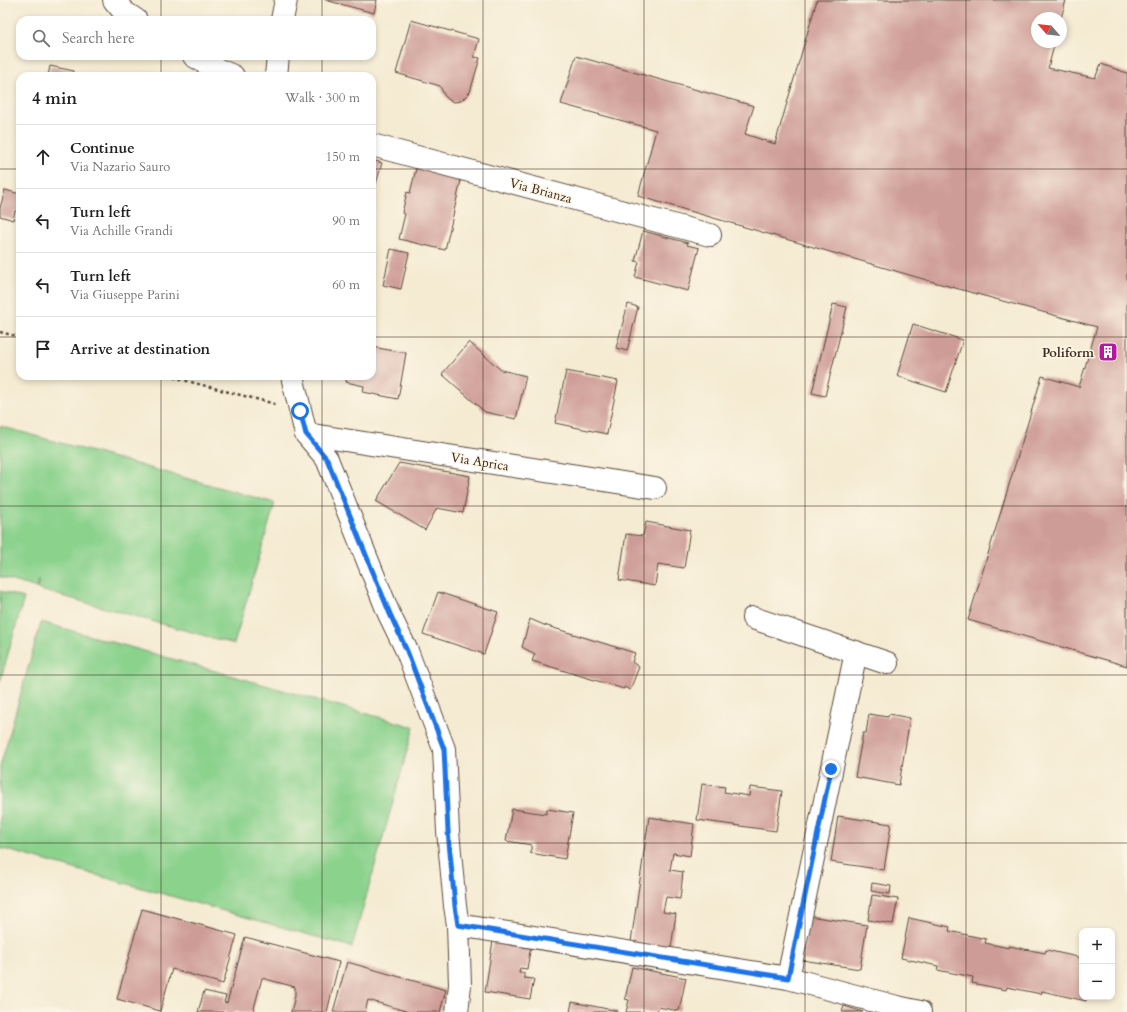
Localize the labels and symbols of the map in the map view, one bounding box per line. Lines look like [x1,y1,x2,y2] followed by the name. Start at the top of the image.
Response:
[1031,12,1067,48] north arrow
[508,174,574,208] street label: Via Brianza
[1097,341,1119,363] building icon: Poliform
[1042,344,1094,362] place label: Poliform
[291,402,309,420] route start
[450,449,510,476] street label: Via Aprica
[822,760,840,778] route end

